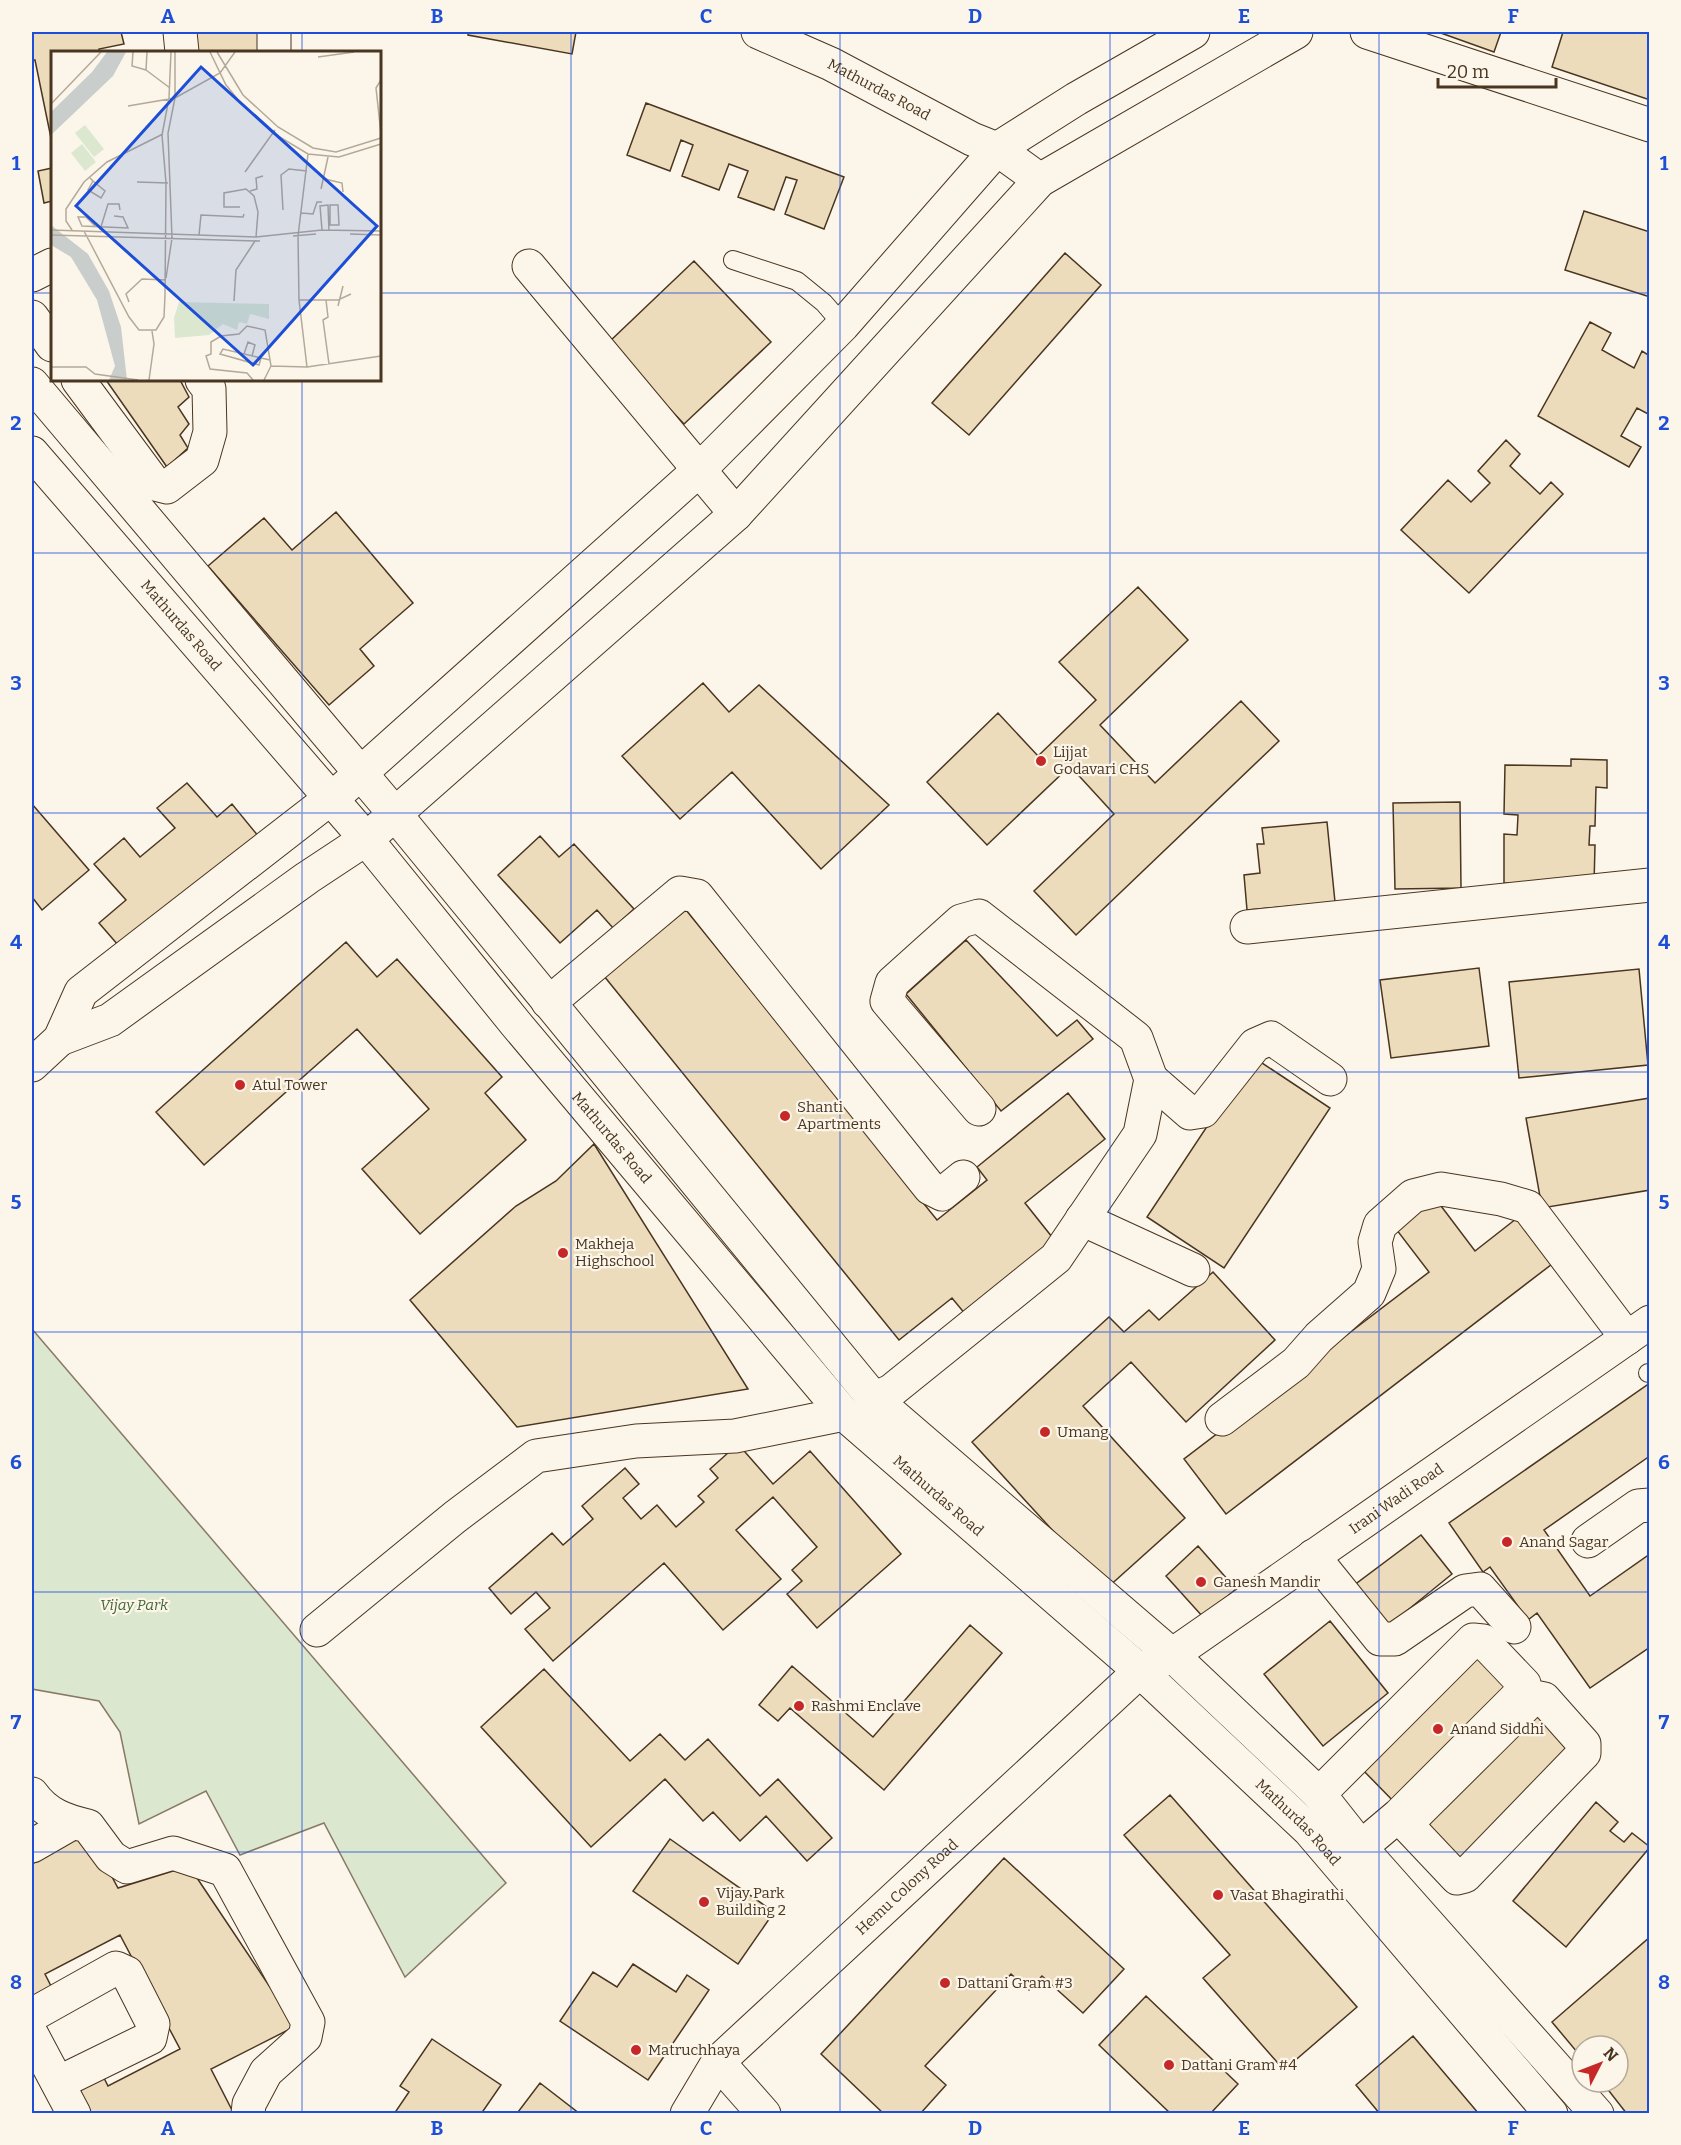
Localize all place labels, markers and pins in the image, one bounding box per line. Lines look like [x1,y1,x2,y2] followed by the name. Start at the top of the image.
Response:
[1053,743,1149,778] place label: Lijjat Godavari CHS
[1034,754,1048,768] marker: Lijjat Godavari CHS
[252,1076,327,1094] place label: Atul Tower
[233,1078,247,1092] marker: Atul Tower
[797,1098,881,1133] place label: Shanti Apartments
[778,1109,792,1123] marker: Shanti Apartments
[575,1235,654,1270] place label: Makheja Highschool
[556,1246,570,1260] marker: Makheja Highschool
[1057,1423,1109,1441] place label: Umang
[1038,1425,1052,1439] marker: Umang
[1519,1533,1609,1551] place label: Anand Sagar
[1500,1535,1514,1549] marker: Anand Sagar
[1213,1573,1320,1591] place label: Ganesh Mandir
[1194,1575,1208,1589] marker: Ganesh Mandir
[811,1697,921,1715] place label: Rashmi Enclave
[792,1699,806,1713] marker: Rashmi Enclave
[1450,1720,1545,1738] place label: Anand Siddhi
[1431,1722,1445,1736] marker: Anand Siddhi
[716,1884,786,1919] place label: Vijay Park Building 2
[1230,1886,1345,1904] place label: Vasat Bhagirathi
[1211,1888,1225,1902] marker: Vasat Bhagirathi
[697,1895,711,1909] marker: Vijay Park Building 2
[957,1974,1073,1992] place label: Dattani Gram #3
[938,1976,952,1990] marker: Dattani Gram #3
[648,2041,740,2059] place label: Matruchhaya
[629,2043,643,2057] marker: Matruchhaya
[1181,2056,1297,2074] place label: Dattani Gram #4
[1162,2058,1176,2072] marker: Dattani Gram #4

